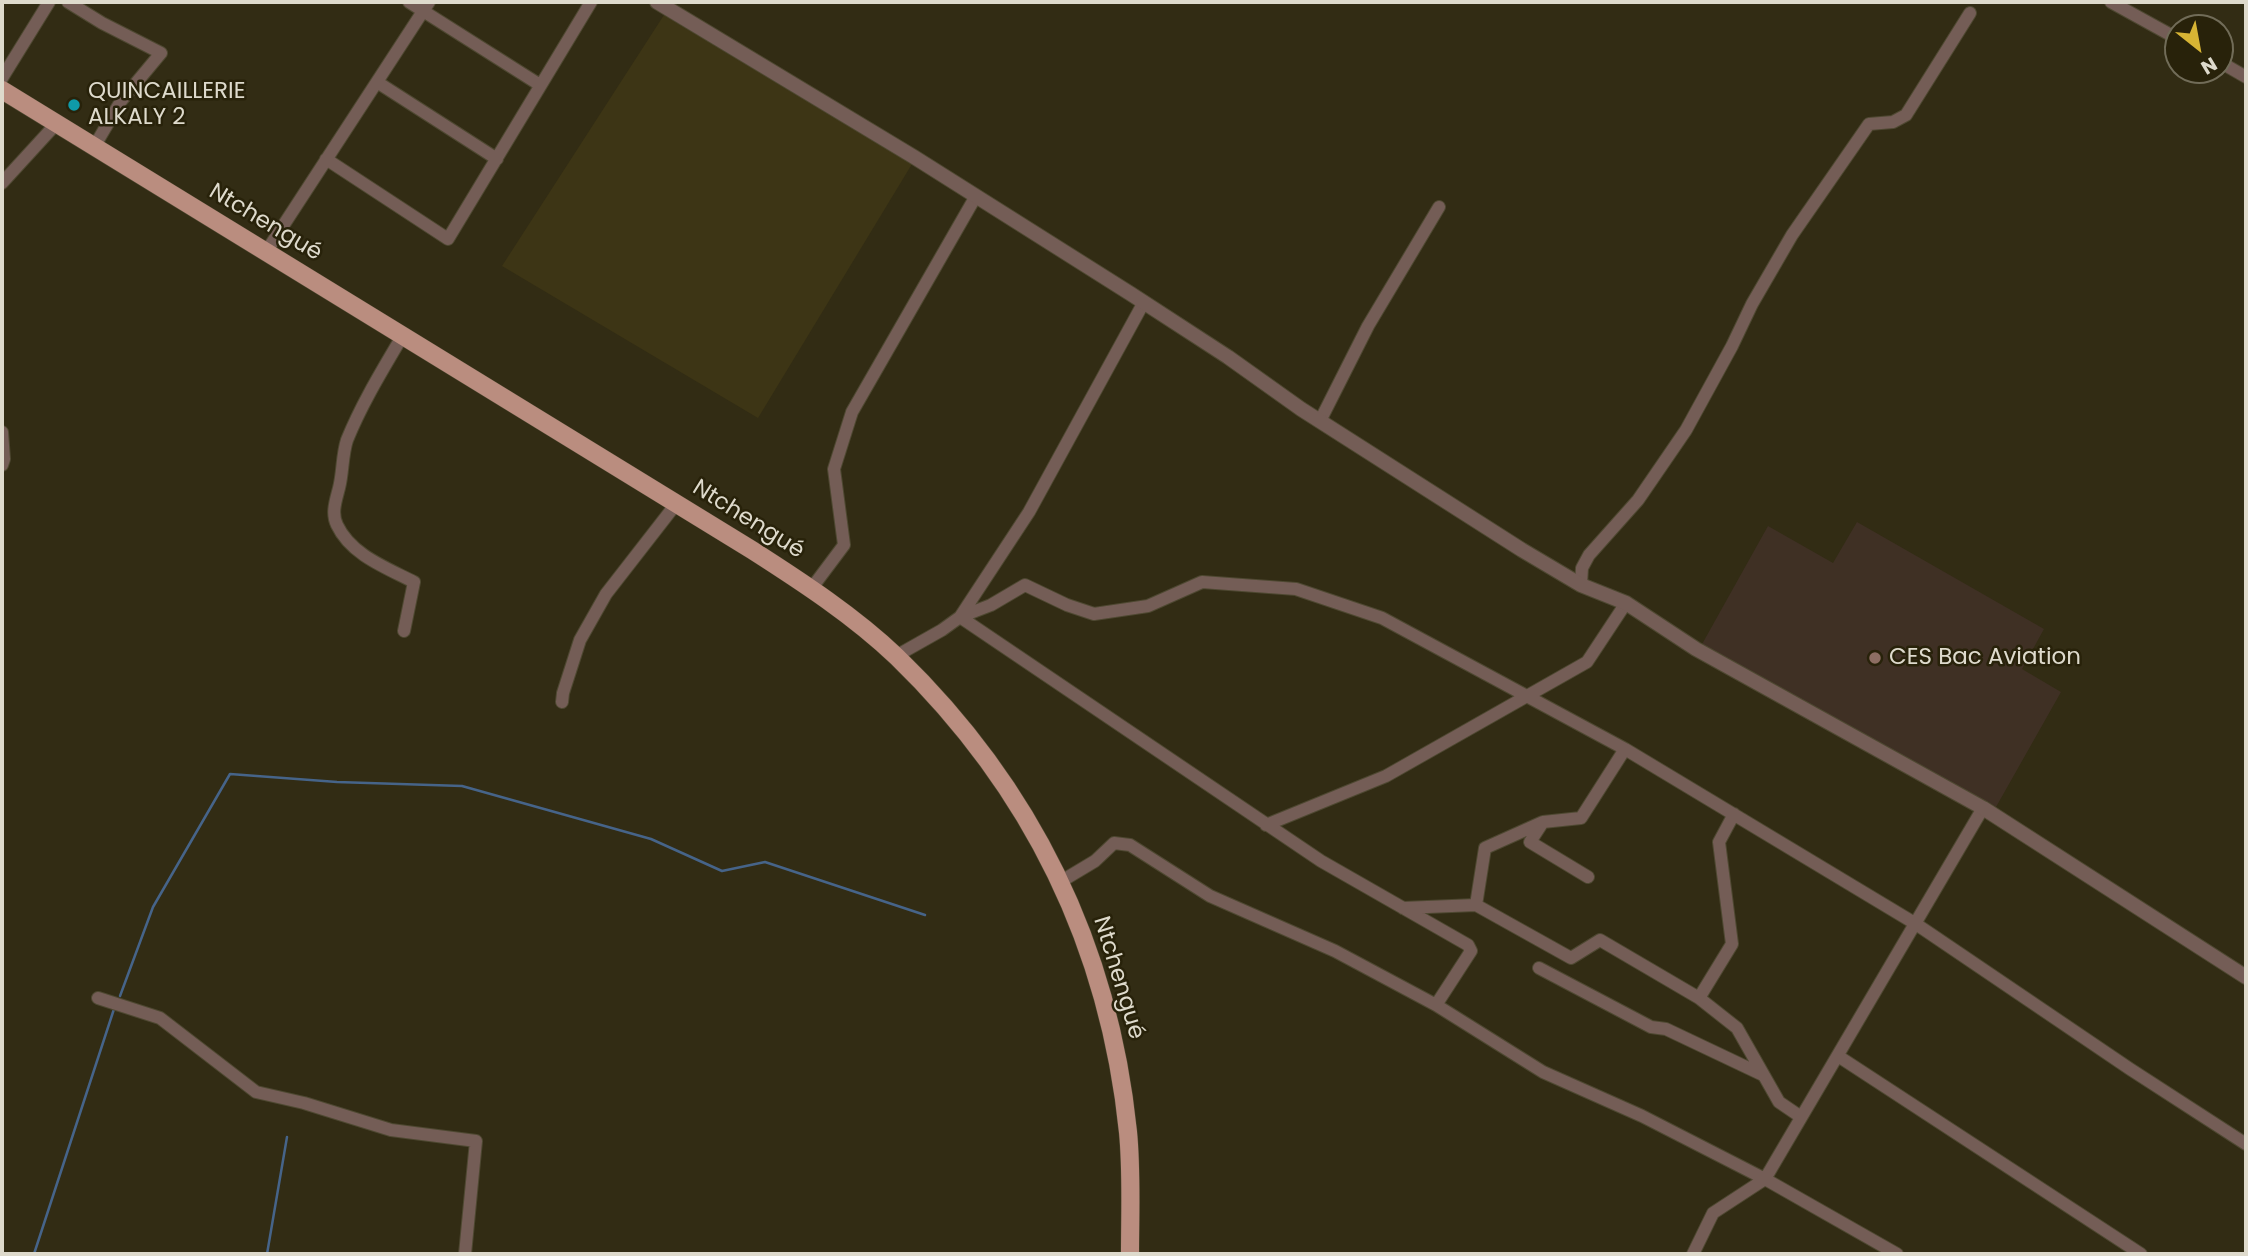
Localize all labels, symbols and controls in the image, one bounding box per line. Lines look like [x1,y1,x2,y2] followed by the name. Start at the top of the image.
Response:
[2164,14,2234,84] north arrow
[2196,50,2222,81] text: N
[88,78,246,132] place label: QUINCAILLERIE ALKALY 2
[66,97,82,113] marker: QUINCAILLERIE ALKALY 2
[204,179,326,267] street label: Ntchengué
[687,475,809,565] street label: Ntchengué
[1889,644,2081,672] place label: CES Bac Aviation
[1867,650,1883,666] marker: CES Bac Aviation
[1086,913,1150,1043] street label: Ntchengué

